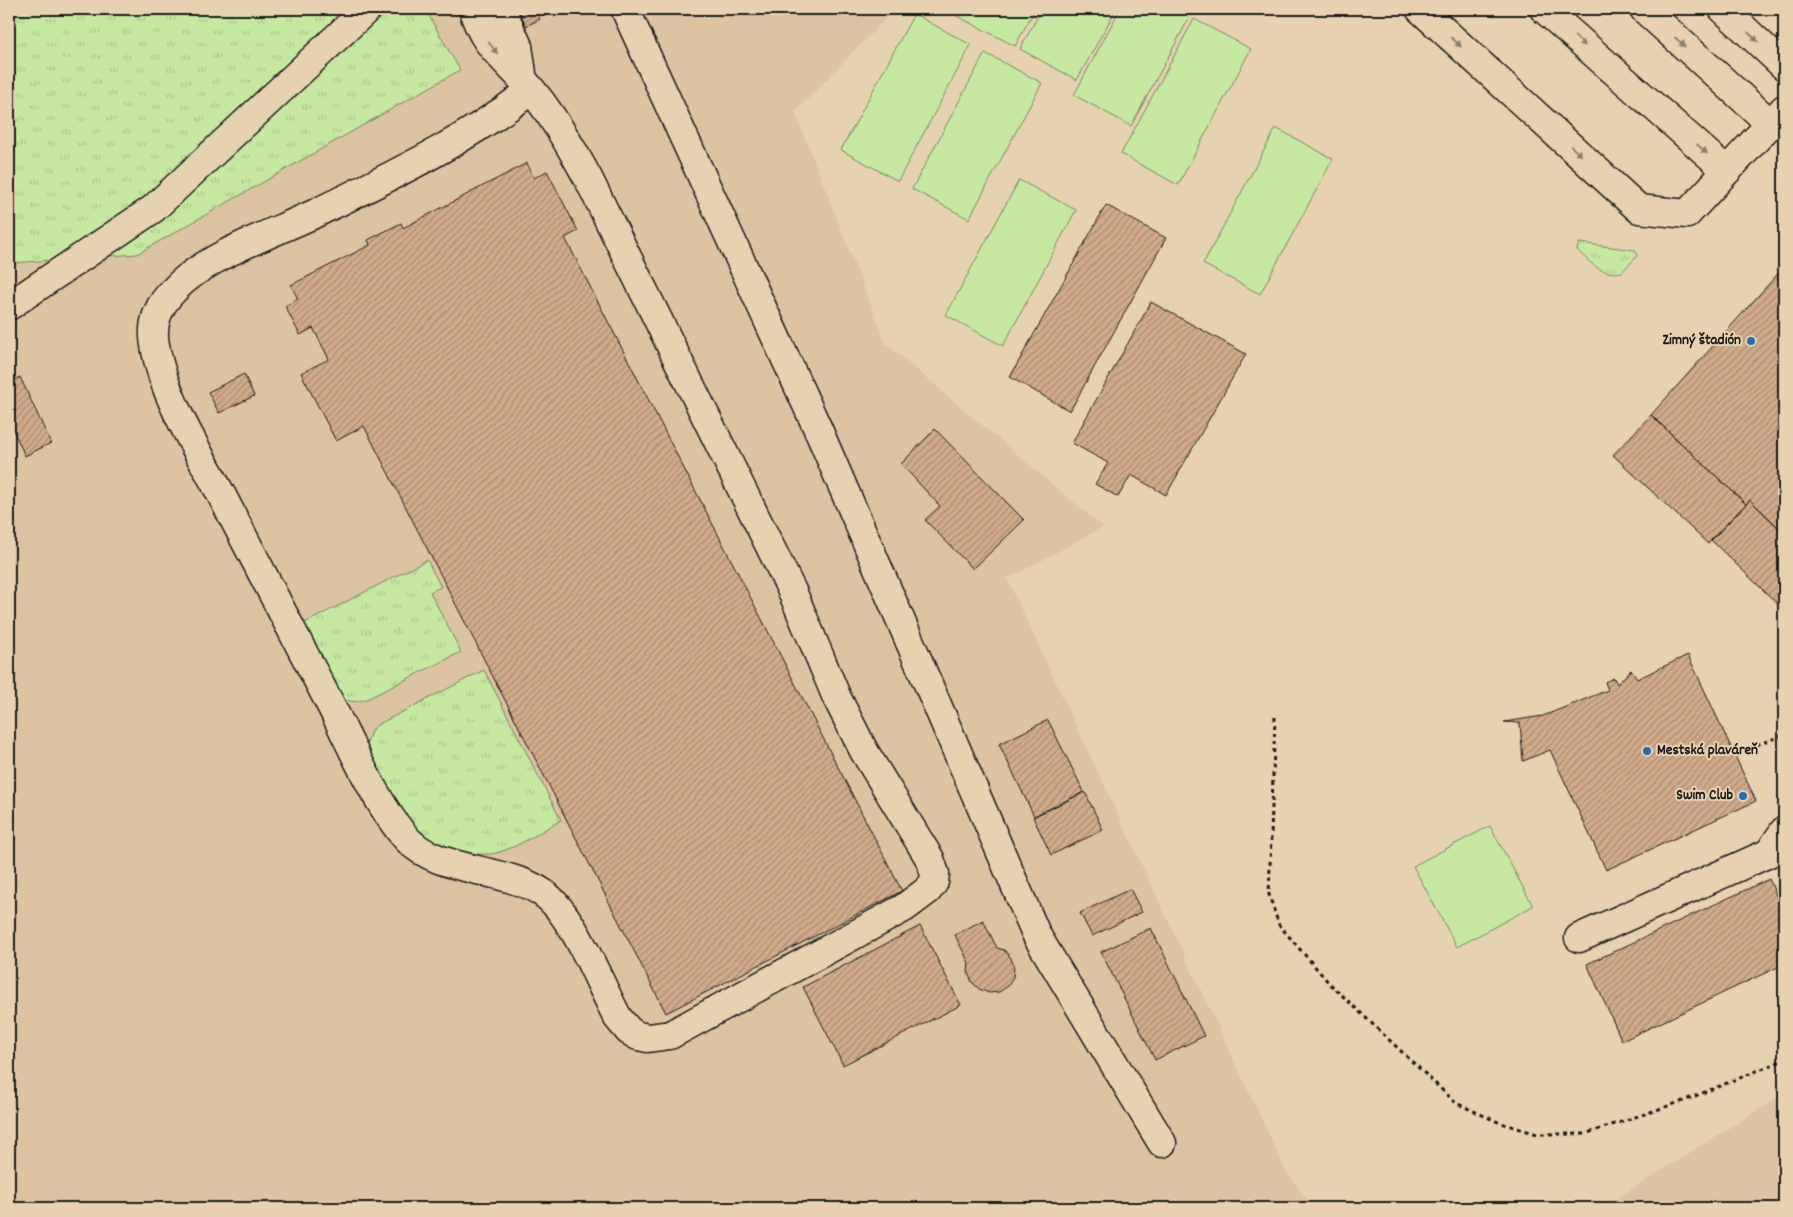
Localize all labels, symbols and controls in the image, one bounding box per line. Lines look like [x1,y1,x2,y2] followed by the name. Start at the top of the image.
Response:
[1747,31,1759,43] one-way arrow
[1574,35,1586,47] one-way arrow
[1449,36,1461,48] one-way arrow
[1674,36,1687,47] one-way arrow
[488,41,498,55] one-way arrow
[1696,143,1708,154] one-way arrow
[1569,146,1582,157] one-way arrow
[1662,330,1741,352] place label: Zimný štadión
[1745,335,1757,347] marker: Zimný štadión
[1657,740,1758,762] place label: Mestská plaváreň
[1641,745,1653,757] marker: Mestská plaváreň
[1676,785,1734,807] place label: Swim Club
[1737,790,1749,802] marker: Swim Club

